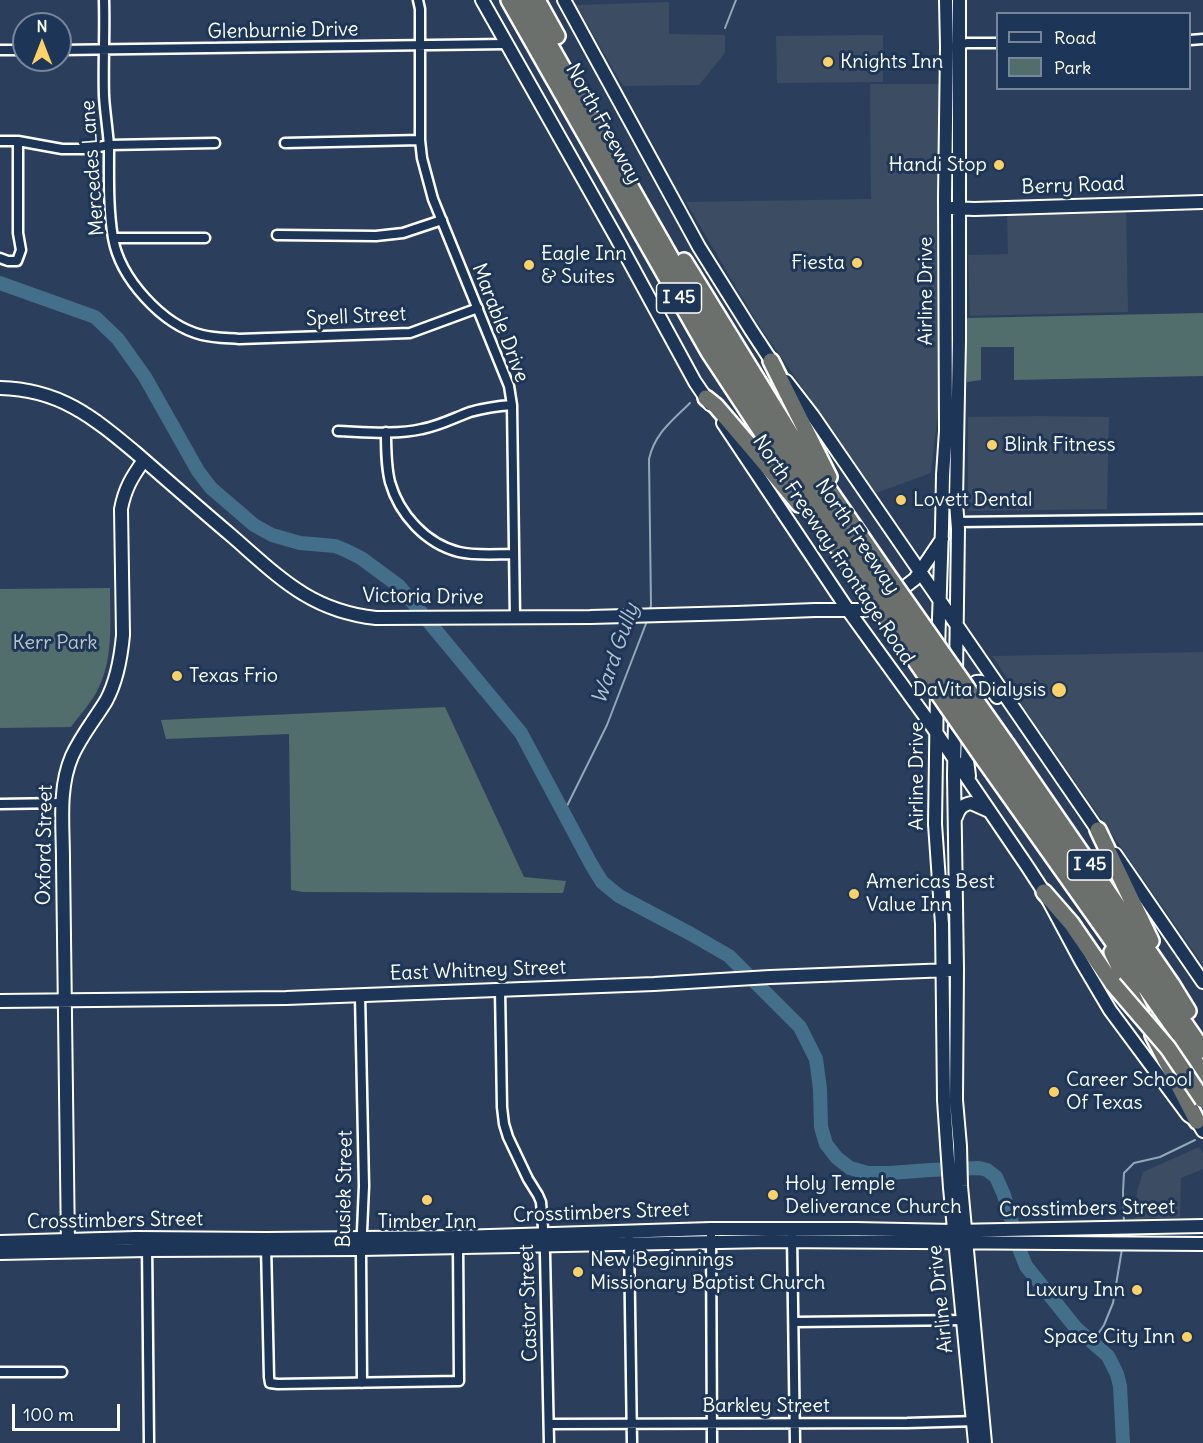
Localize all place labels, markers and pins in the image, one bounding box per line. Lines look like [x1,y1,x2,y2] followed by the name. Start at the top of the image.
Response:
[840,50,943,74] place label: Knights Inn
[821,55,835,69] marker: Knights Inn
[888,153,987,177] place label: Handi Stop
[992,158,1006,172] marker: Handi Stop
[541,242,627,289] place label: Eagle Inn & Suites
[791,251,845,275] place label: Fiesta
[850,256,864,270] marker: Fiesta
[522,258,536,272] marker: Eagle Inn & Suites
[1004,433,1116,457] place label: Blink Fitness
[985,438,999,452] marker: Blink Fitness
[913,488,1033,512] place label: Lovett Dental
[894,493,908,507] marker: Lovett Dental
[189,664,278,688] place label: Texas Frio
[170,669,184,683] marker: Texas Frio
[913,678,1046,702] place label: DaVita Dialysis
[1050,681,1068,699] marker: DaVita Dialysis
[866,870,995,917] place label: Americas Best Value Inn
[847,887,861,901] marker: Americas Best Value Inn
[1066,1068,1192,1115] place label: Career School Of Texas
[1047,1085,1061,1099] marker: Career School Of Texas
[785,1172,962,1219] place label: Holy Temple Deliverance Church
[766,1188,780,1202] marker: Holy Temple Deliverance Church
[420,1193,434,1207] marker: Timber Inn
[378,1210,476,1234] place label: Timber Inn
[590,1248,825,1295] place label: New Beginnings Missionary Baptist Church
[571,1265,585,1279] marker: New Beginnings Missionary Baptist Church
[1025,1278,1125,1302] place label: Luxury Inn
[1130,1283,1144,1297] marker: Luxury Inn
[1044,1325,1175,1349] place label: Space City Inn
[1180,1330,1194,1344] marker: Space City Inn

